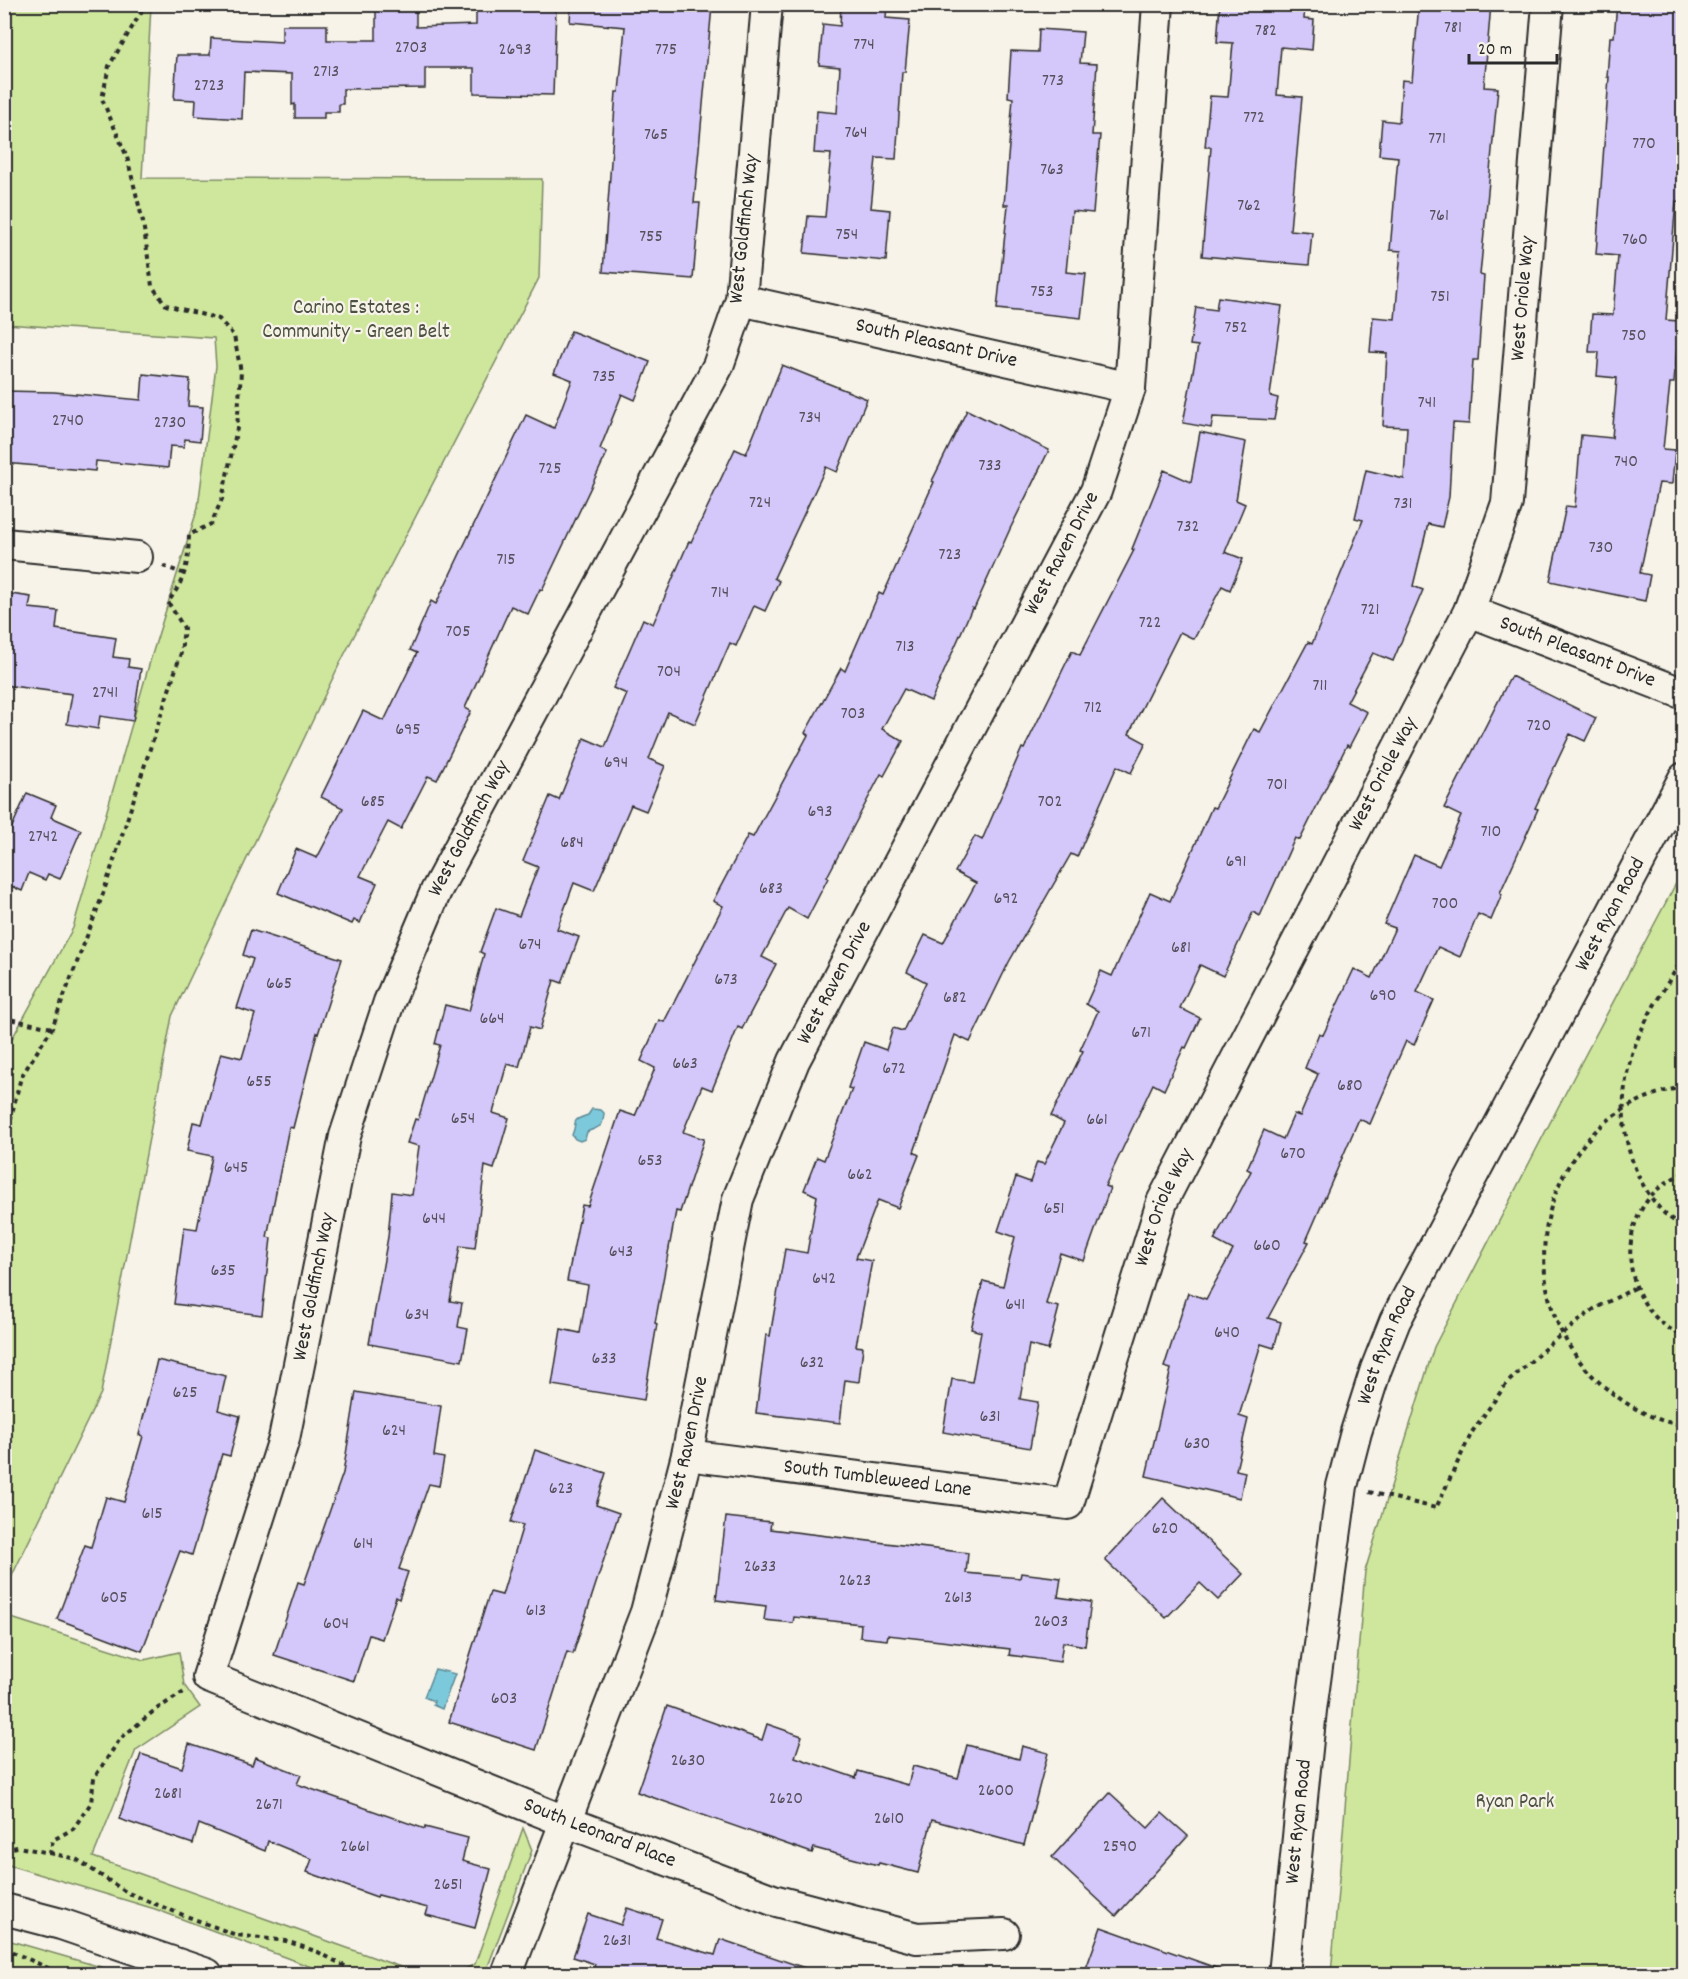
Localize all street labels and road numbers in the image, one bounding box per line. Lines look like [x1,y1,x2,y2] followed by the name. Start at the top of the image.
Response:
[722,152,768,305] street label: West Goldfinch Way
[1504,234,1544,362] street label: West Oriole Way
[852,311,1020,377] street label: South Pleasant Drive
[1018,487,1108,621] street label: West Raven Drive
[1495,609,1660,696] street label: South Pleasant Drive
[1342,712,1426,837] street label: West Oriole Way
[422,755,519,902] street label: West Goldfinch Way
[1568,853,1654,977] street label: West Ryan Road
[790,916,880,1050] street label: West Raven Drive
[1128,1143,1202,1270] street label: West Oriole Way
[286,1210,344,1364] street label: West Goldfinch Way
[1351,1282,1425,1409] street label: West Ryan Road
[658,1374,717,1513] street label: West Raven Drive
[782,1453,973,1506] street label: South Tumbleweed Lane
[1278,1758,1321,1886] street label: West Ryan Road
[518,1791,680,1877] street label: South Leonard Place

